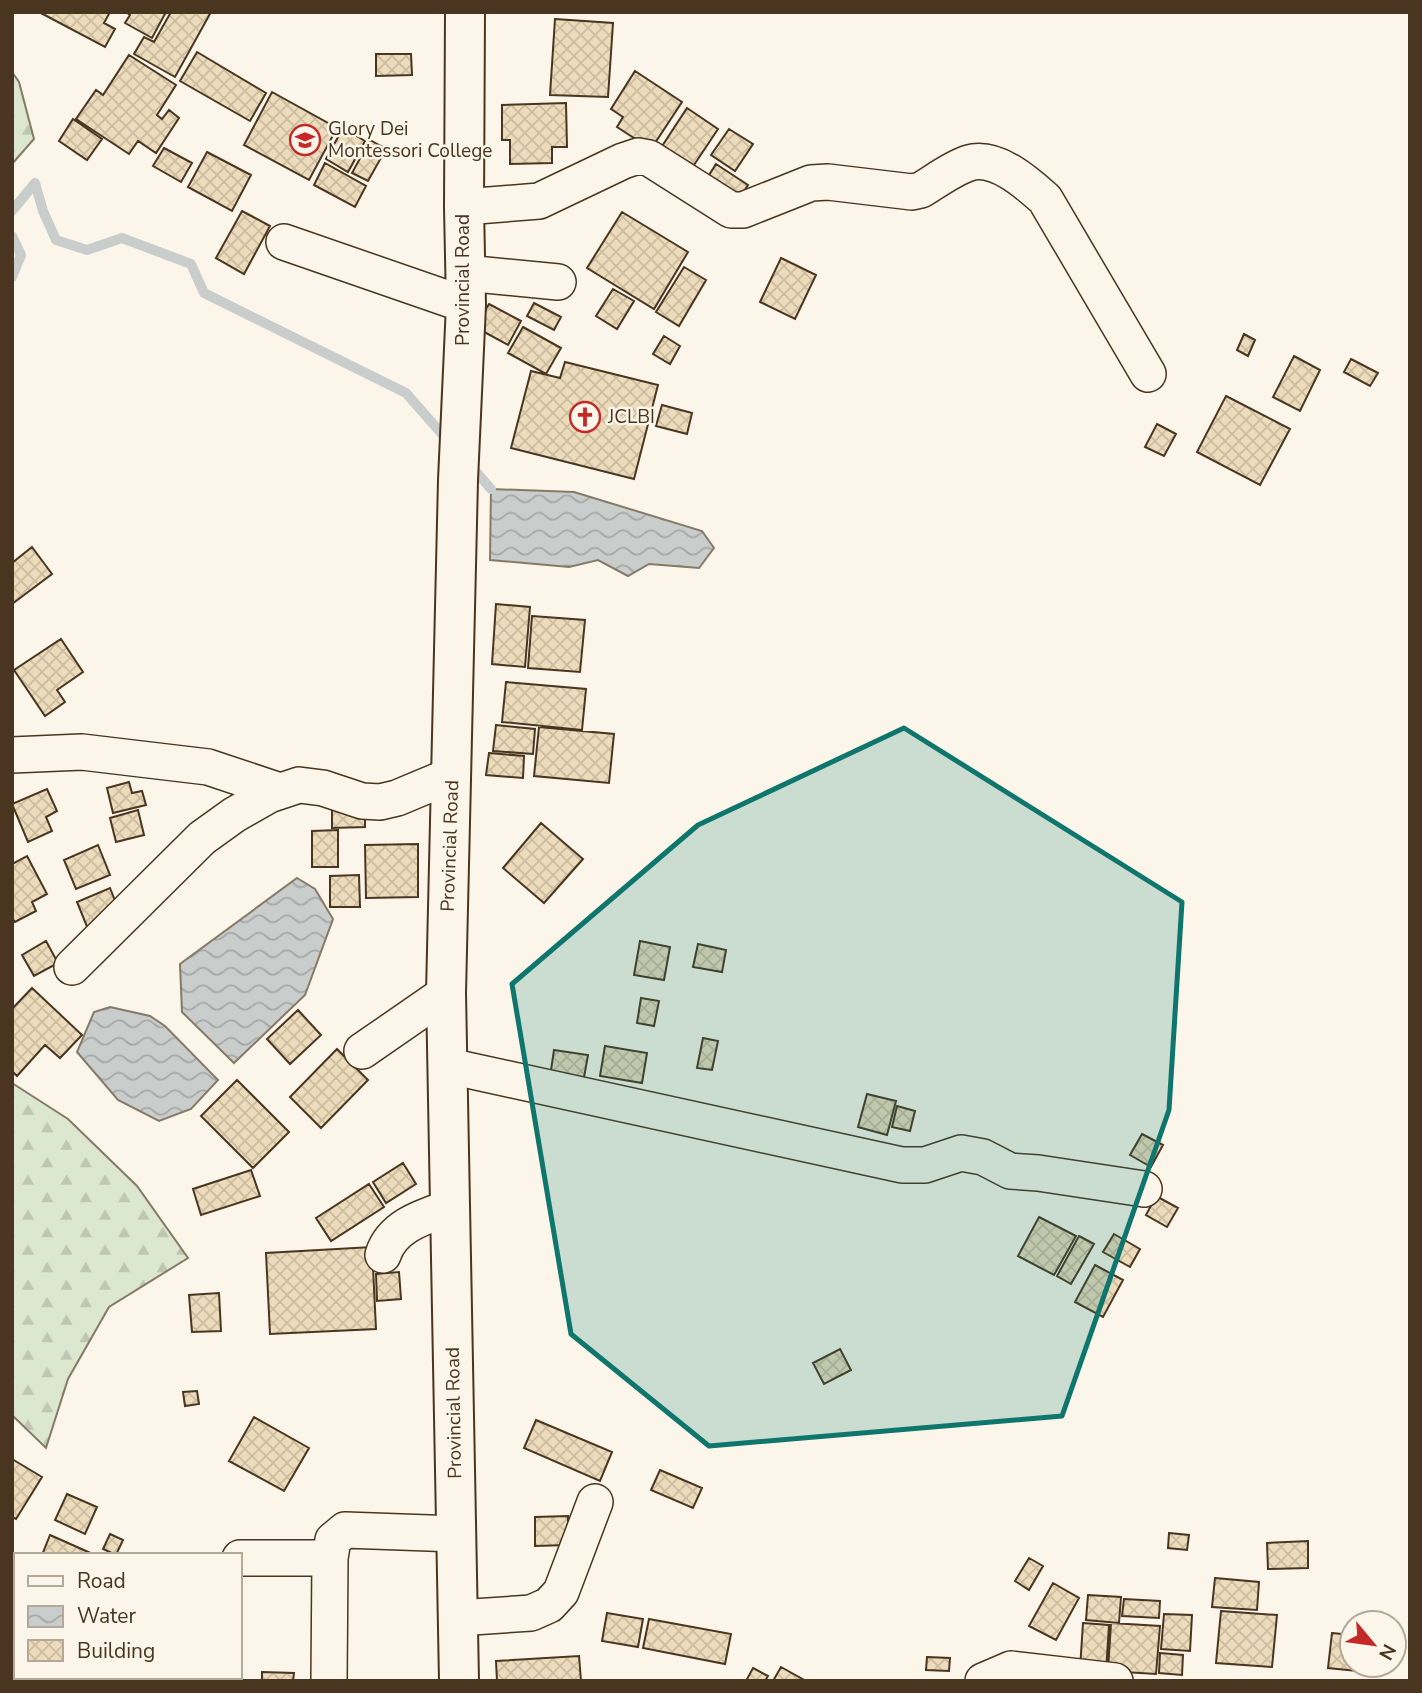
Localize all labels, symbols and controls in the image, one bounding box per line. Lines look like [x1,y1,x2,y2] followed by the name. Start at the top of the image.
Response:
[328,116,492,164] place label: Glory Dei Montessori College
[288,123,322,157] school or university icon: Glory Dei Montessori College
[450,214,476,346] street label: Provincial Road
[568,400,602,434] church icon: JCLBI
[607,404,655,430] place label: JCLBI
[435,780,465,912] street label: Provincial Road
[440,1347,468,1479] street label: Provincial Road
[14,1553,242,1679] legend
[77,1567,126,1595] text: Road
[77,1602,136,1630] text: Water
[1338,1609,1408,1679] north arrow
[77,1637,155,1665] text: Building
[1372,1639,1402,1664] text: N

